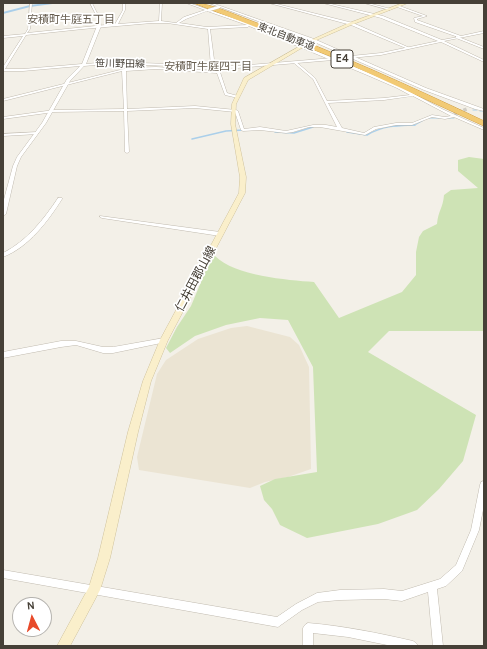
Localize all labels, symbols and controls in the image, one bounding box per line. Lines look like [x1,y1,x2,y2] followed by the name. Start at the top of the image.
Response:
[27,13,115,27] district label: 安積町牛庭五丁目
[256,21,316,53] street label: 東北自動車道
[331,50,353,68] road number: E4
[95,58,145,70] street label: 笹川野田線
[164,60,252,74] district label: 安積町牛庭四丁目
[173,244,219,314] street label: 仁井田郡山線
[12,597,52,637] north arrow
[26,599,35,612] text: N

